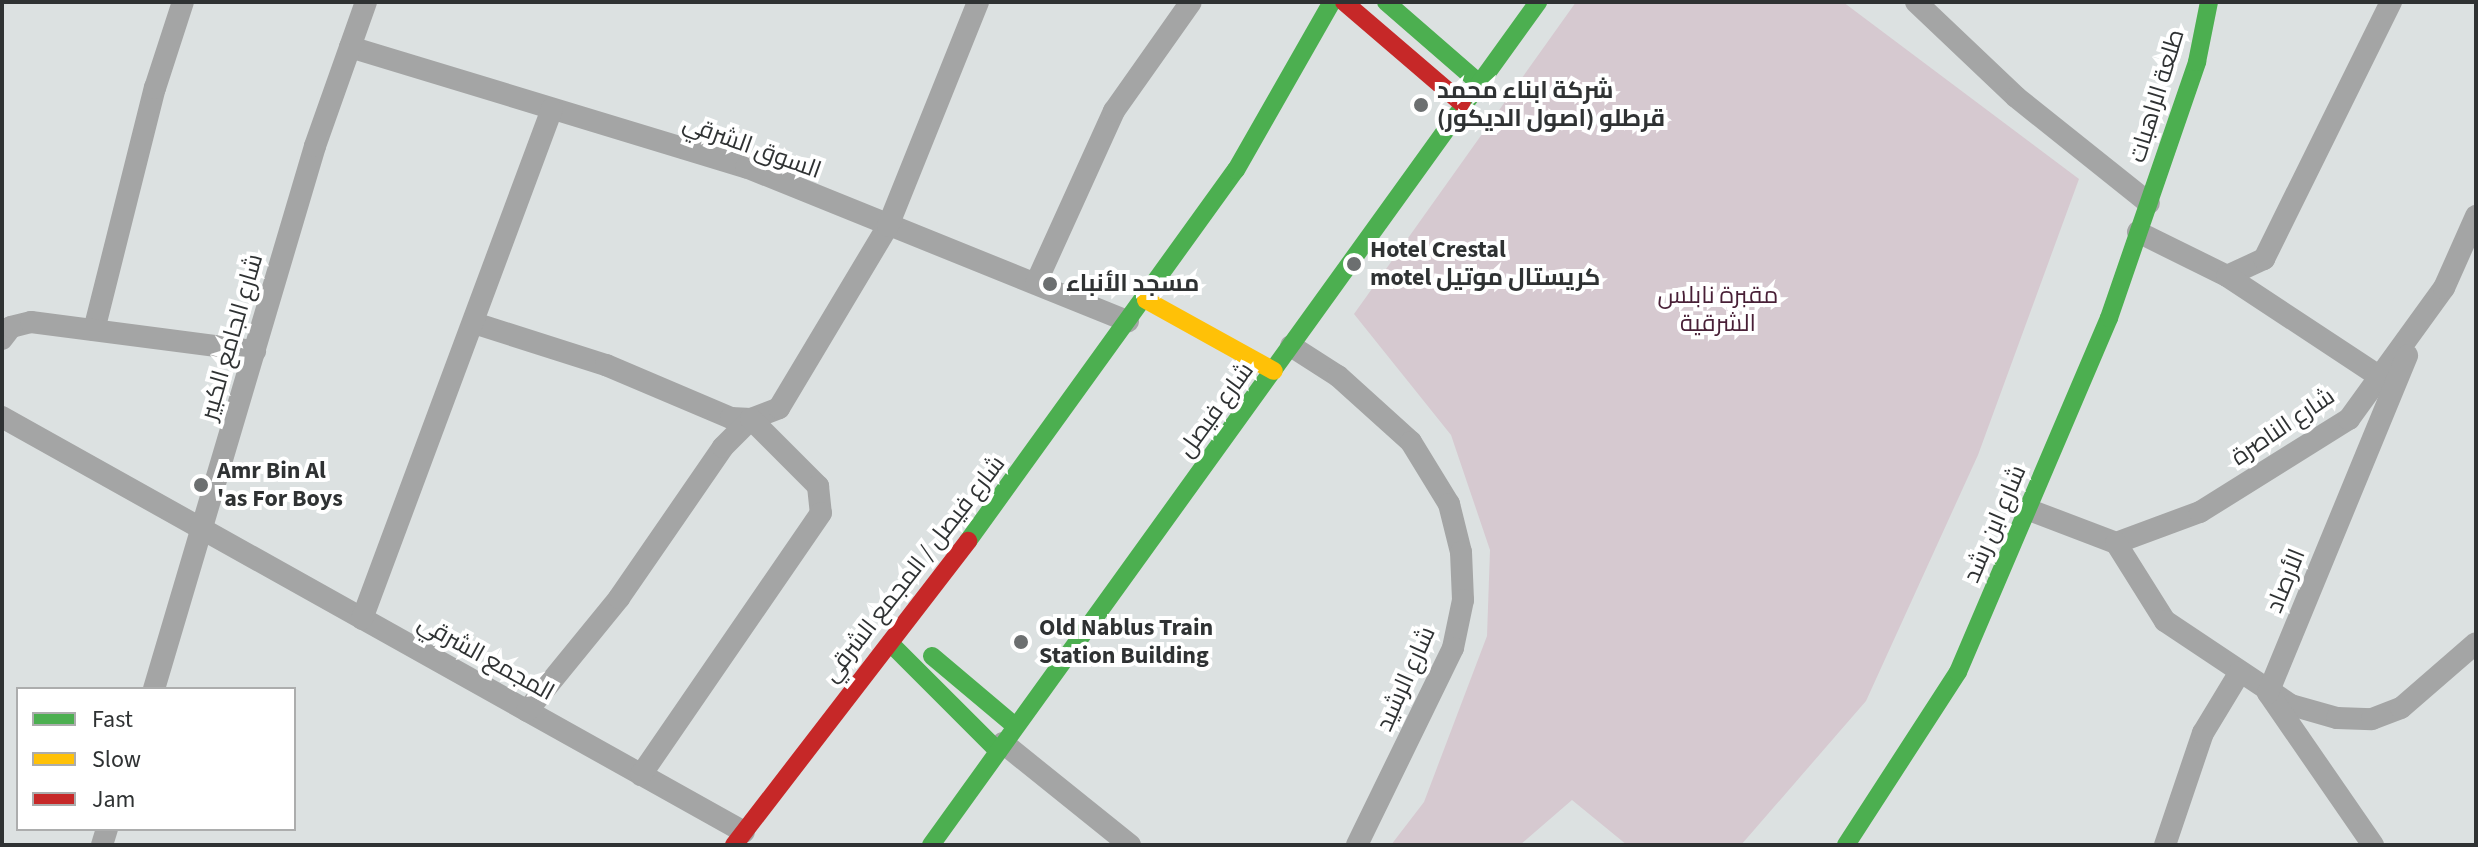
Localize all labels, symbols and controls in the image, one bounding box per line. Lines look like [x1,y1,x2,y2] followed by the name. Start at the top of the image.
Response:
[2123,26,2191,166] street label: طلعة الراهبات
[1437,77,1665,133] place label: شركة ابناء محمد قرطلو (اصول الديكور)
[1412,96,1430,114] marker: شركة ابناء محمد قرطلو (اصول الديكور)
[679,109,825,185] street label: السوق الشرقي
[1370,236,1600,292] place label: Hotel Crestal motel كريستال موتيل
[195,251,269,423] street label: شارع الجامع الكبير
[1345,255,1363,273] marker: Hotel Crestal motel كريستال موتيل
[1066,270,1199,298] place label: مسجد الأنباء
[1041,275,1059,293] marker: مسجد الأنباء
[1657,282,1779,338] park label: مقبرة نابلس الشرقية
[1172,357,1260,463] street label: شارع فيصل
[2226,382,2340,472] street label: شارع الناصرة
[817,450,1011,688] street label: شارع فيصل / المجمع الشرقي
[217,457,343,513] place label: Amr Bin Al 'as For Boys
[1957,461,2033,587] street label: شارع ابن رشد
[192,476,210,494] marker: Amr Bin Al 'as For Boys
[2260,545,2312,617] street label: الأرصاد
[413,609,559,707] street label: المجمع الشرقي
[1039,614,1213,670] place label: Old Nablus Train Station Building
[1370,622,1442,736] street label: شارع الرشيد
[1010,631,1032,653] marker: Old Nablus Train Station Building
[16,687,296,831] legend
[92,702,133,737] text: Fast
[92,742,141,777] text: Slow
[92,782,136,817] text: Jam

